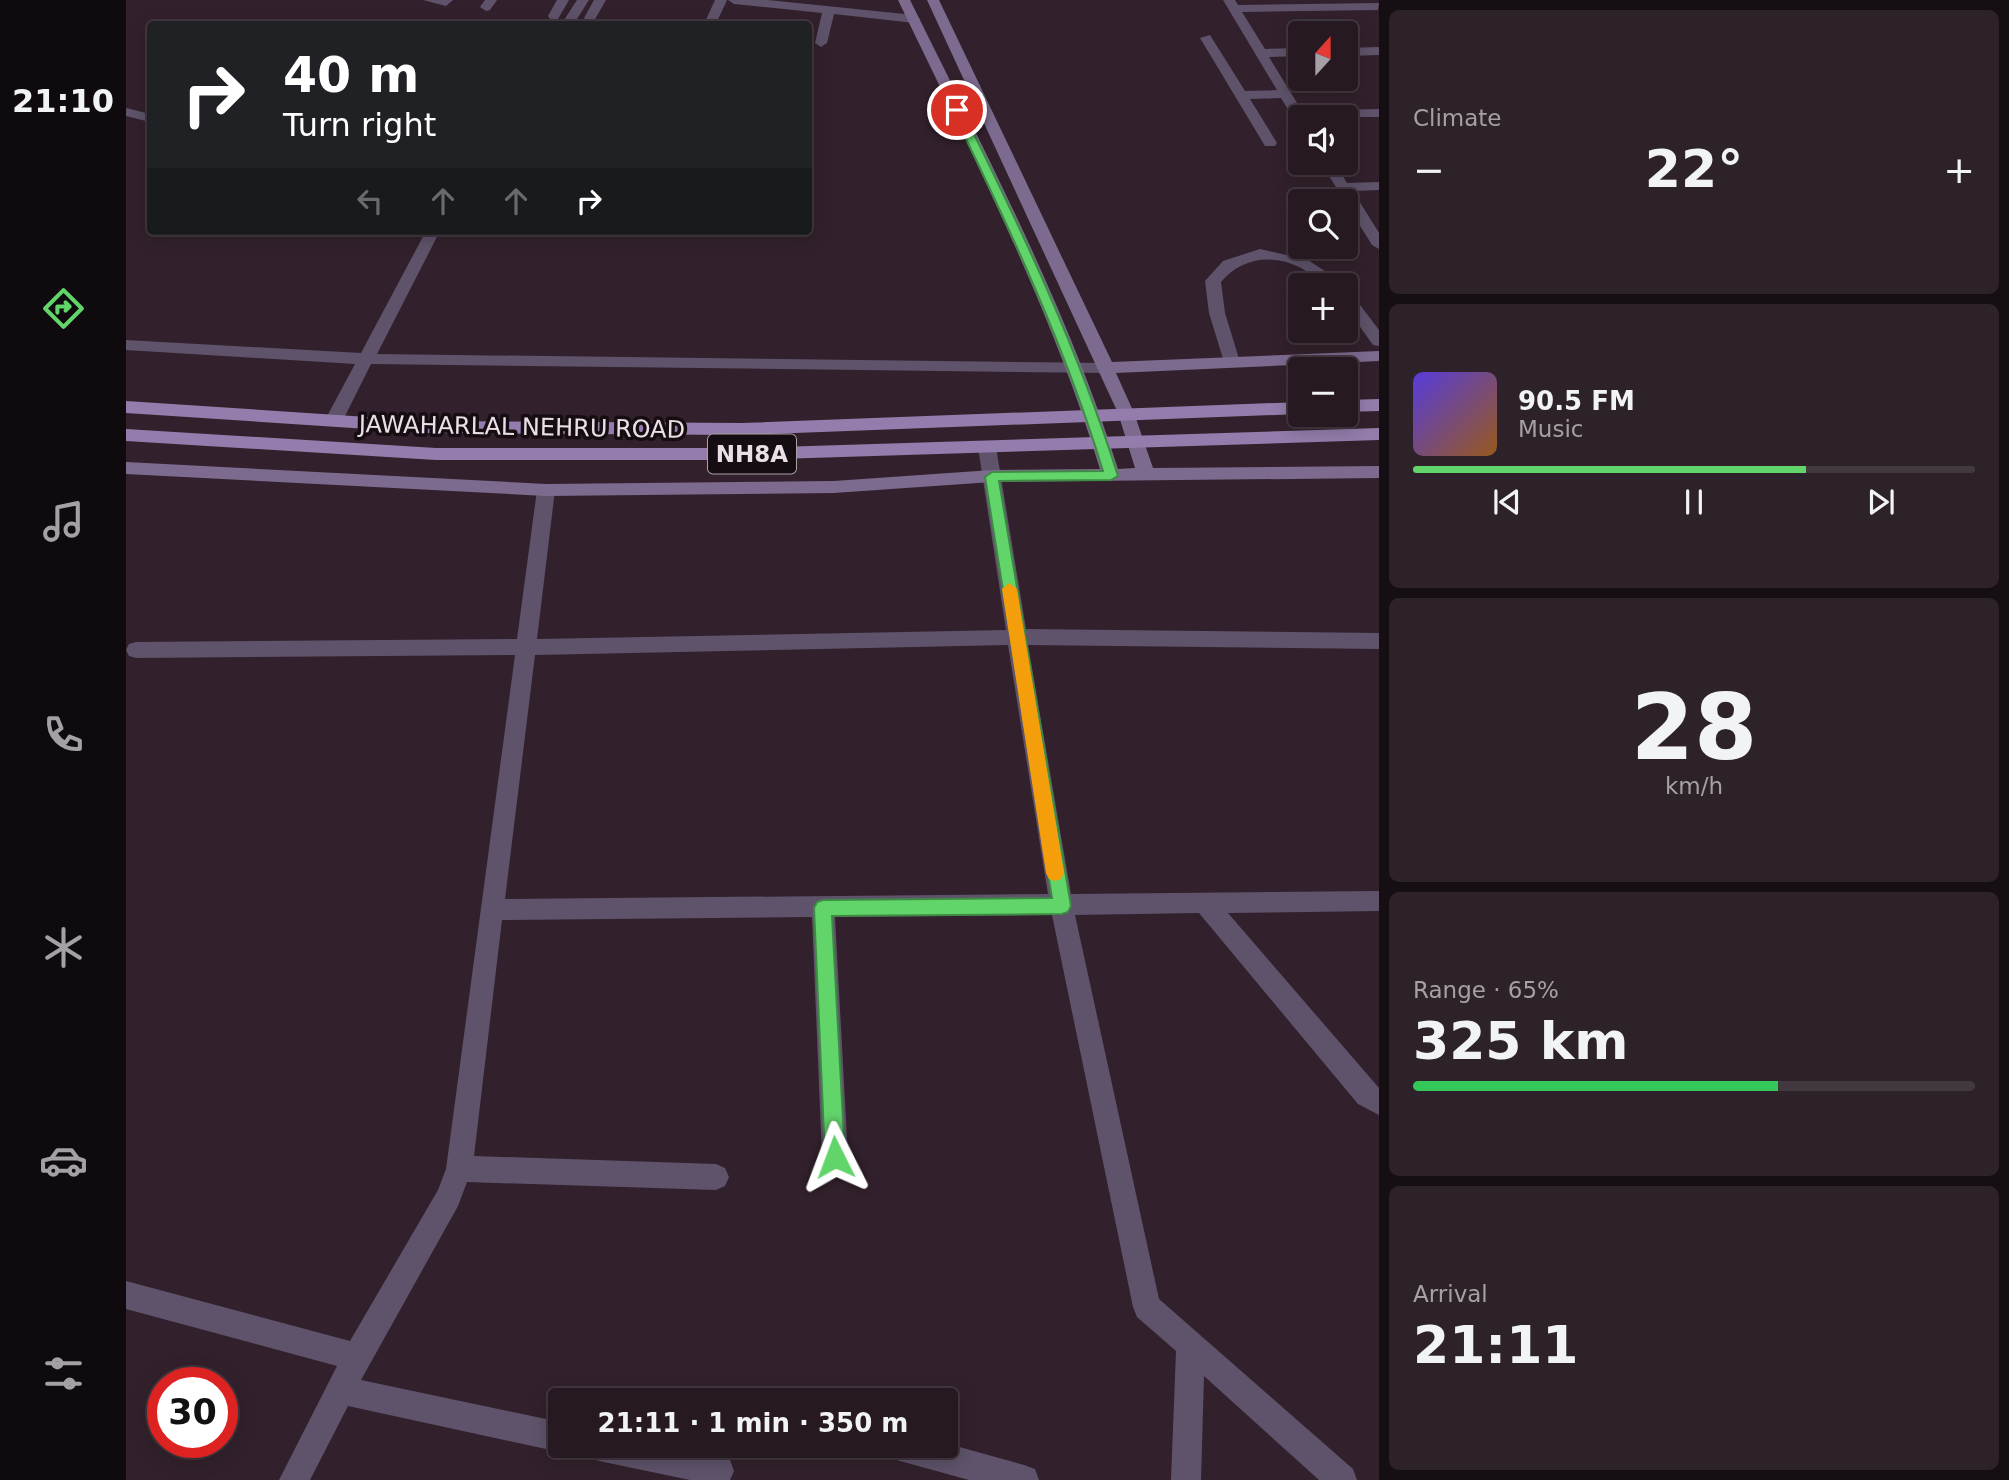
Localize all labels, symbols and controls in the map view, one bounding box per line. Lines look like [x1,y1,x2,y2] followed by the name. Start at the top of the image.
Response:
[1288,21,1358,91] north arrow
[1288,21,1358,427] map controls
[283,47,419,104] text: 40 m
[168,49,259,140] icon: right
[927,80,987,140] pin
[12,82,114,120] text: 21:10
[938,91,976,129] icon: arrive
[1288,105,1358,175] button: sound
[1413,105,1502,131] text: Climate
[283,106,436,144] text: Turn right
[1645,139,1743,199] text: 22°
[1413,148,1445,192] text: −
[1943,148,1975,192] text: +
[351,182,389,220] icon: left
[424,182,462,220] icon: ahead
[497,182,535,220] icon: ahead
[570,182,608,220] icon: right
[1288,189,1358,259] button: search
[1288,273,1358,343] button: +
[39,284,88,333] icon: directions
[1288,357,1358,427] button: −
[1518,386,1635,416] text: 90.5 FM
[357,410,685,444] street label: JAWAHARLAL NEHRU ROAD
[1518,416,1583,442] text: Music
[708,435,796,474] road number: NH8A
[1488,483,1526,521] icon: previous
[1675,483,1713,521] icon: pause
[1862,483,1900,521] icon: next
[39,497,88,546] icon: music
[1631,675,1757,780] text: 28
[39,710,88,759] icon: phone
[1665,773,1723,799] text: km/h
[39,923,88,972] icon: climate
[1413,977,1559,1003] text: Range · 65%
[1413,1011,1628,1071] text: 325 km
[798,1120,872,1194] position arrow
[39,1136,88,1185] icon: car
[1413,1281,1488,1307] text: Arrival
[1413,1315,1579,1375] text: 21:11
[39,1349,88,1398] icon: filters
[147,1367,238,1458] speed limit sign: 30
[598,1408,908,1438] text: 21:11 · 1 min · 350 m

